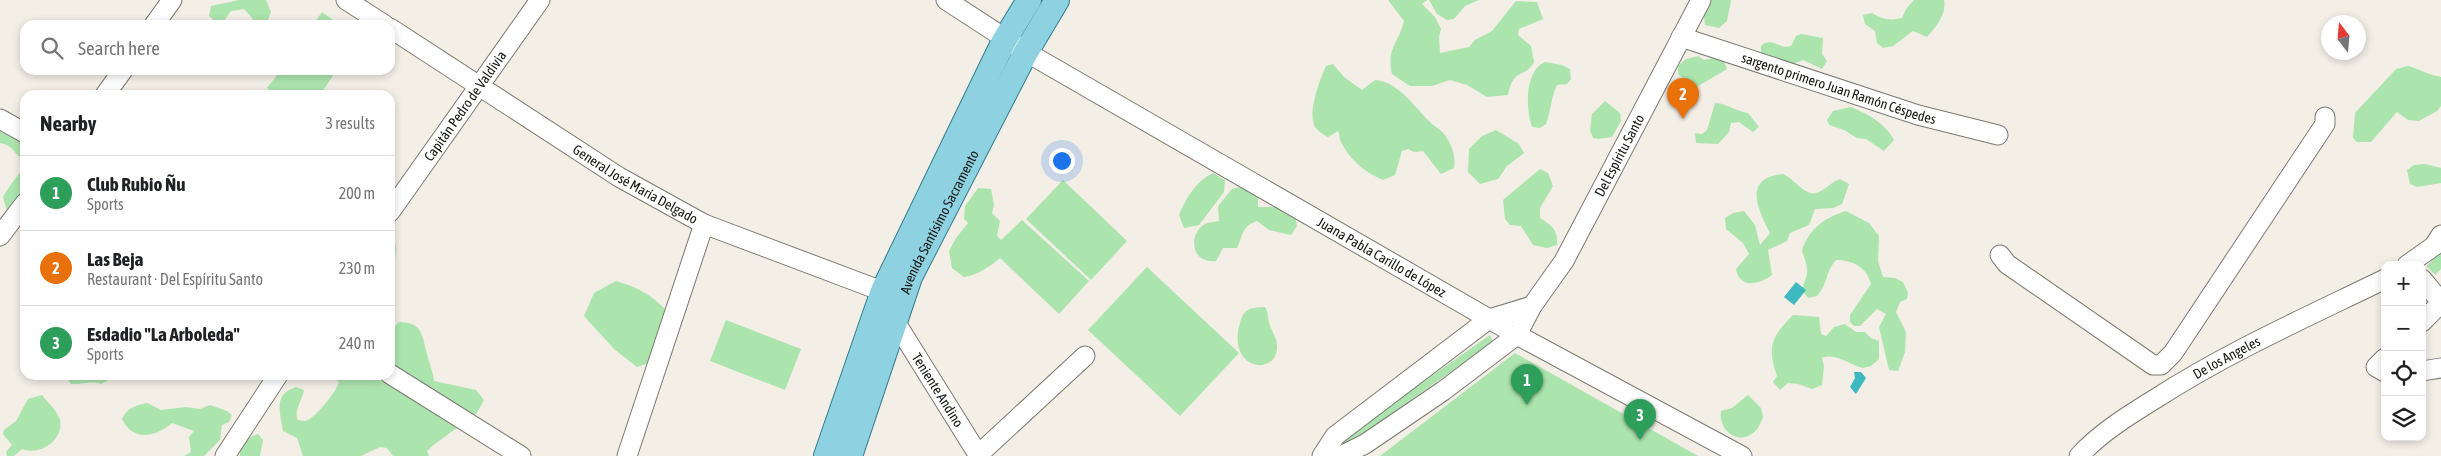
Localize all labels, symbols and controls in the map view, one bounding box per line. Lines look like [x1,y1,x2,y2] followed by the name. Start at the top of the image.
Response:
[2321,15,2366,60] north arrow
[20,20,395,75] search box
[38,34,66,62] icon: search
[78,37,160,59] text: Search here
[421,48,510,164] street label: Capitán Pedro de Valdivia
[1739,49,1938,127] street label: sargento primero Juan Ramón Céspedes
[1667,78,1699,119] pin: 2
[40,111,96,135] text: Nearby
[1591,112,1648,199] street label: Del Espíritu Santo
[325,114,375,132] text: 3 results
[570,141,701,227] street label: General José María Delgado
[897,147,982,296] street label: Avenida Santísimo Sacramento
[1049,148,1075,174] your location
[87,173,185,195] text: Club Rubio Ñu
[52,184,60,202] text: 1
[339,184,375,202] text: 200 m
[87,195,124,213] text: Sports
[1315,214,1449,300] street label: Juana Pabla Carillo de López
[87,248,143,270] text: Las Beja
[52,259,60,277] text: 2
[339,259,375,277] text: 230 m
[2381,261,2426,441] map controls
[2381,261,2426,306] button: +
[87,270,263,288] text: Restaurant · Del Espíritu Santo
[2381,306,2426,351] button: −
[87,323,240,345] text: Esdadio "La Arboleda"
[2190,333,2263,382] street label: De los Angeles
[52,334,60,352] text: 3
[339,334,375,352] text: 240 m
[87,345,124,363] text: Sports
[909,350,967,430] street label: Teniente Andino
[2381,351,2426,396] button: locate
[1511,364,1543,405] pin: 1
[2381,396,2426,441] button: layers
[1624,399,1656,440] pin: 3

